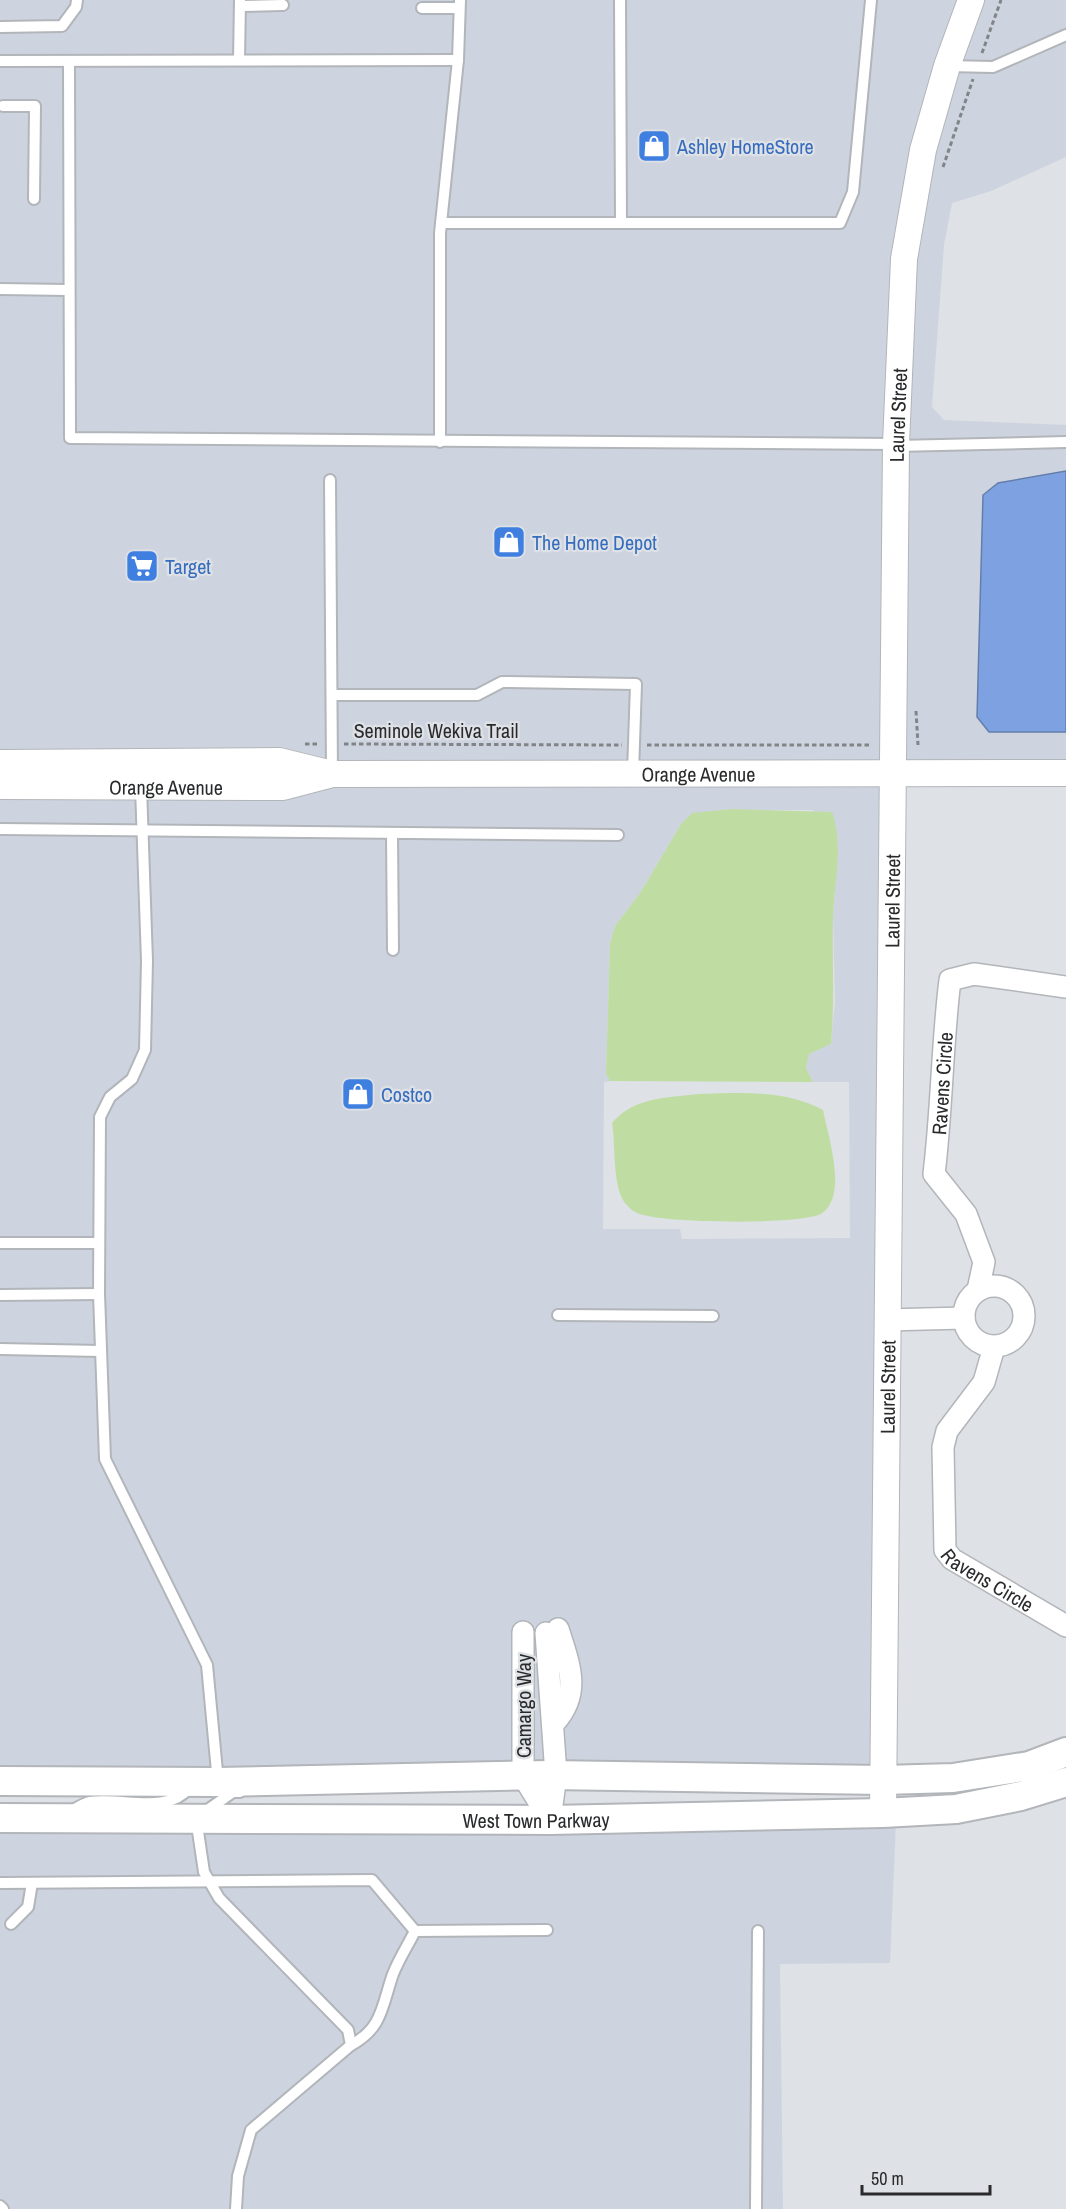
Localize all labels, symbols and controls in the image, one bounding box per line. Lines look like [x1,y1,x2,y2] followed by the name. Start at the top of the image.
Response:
[636,128,672,164] shop icon: Ashley HomeStore
[676,133,814,160] place label: Ashley HomeStore
[882,367,913,462] street label: Laurel Street
[491,524,527,560] shop icon: The Home Depot
[532,529,657,556] place label: The Home Depot
[124,548,160,584] supermarket icon: Target
[165,553,211,580] place label: Target
[354,717,518,744] street label: Seminole Wekiva Trail
[642,760,755,787] street label: Orange Avenue
[109,773,223,800] street label: Orange Avenue
[878,853,906,948] street label: Laurel Street
[925,1031,958,1136] street label: Ravens Circle
[340,1076,376,1112] shop icon: Costco
[381,1081,432,1108] place label: Costco
[873,1339,901,1434] street label: Laurel Street
[935,1543,1039,1618] street label: Ravens Circle
[510,1653,537,1758] street label: Camargo Way
[462,1805,611,1834] street label: West Town Parkway
[862,2158,990,2196] scale bar
[871,2166,904,2191] text: 50 m

